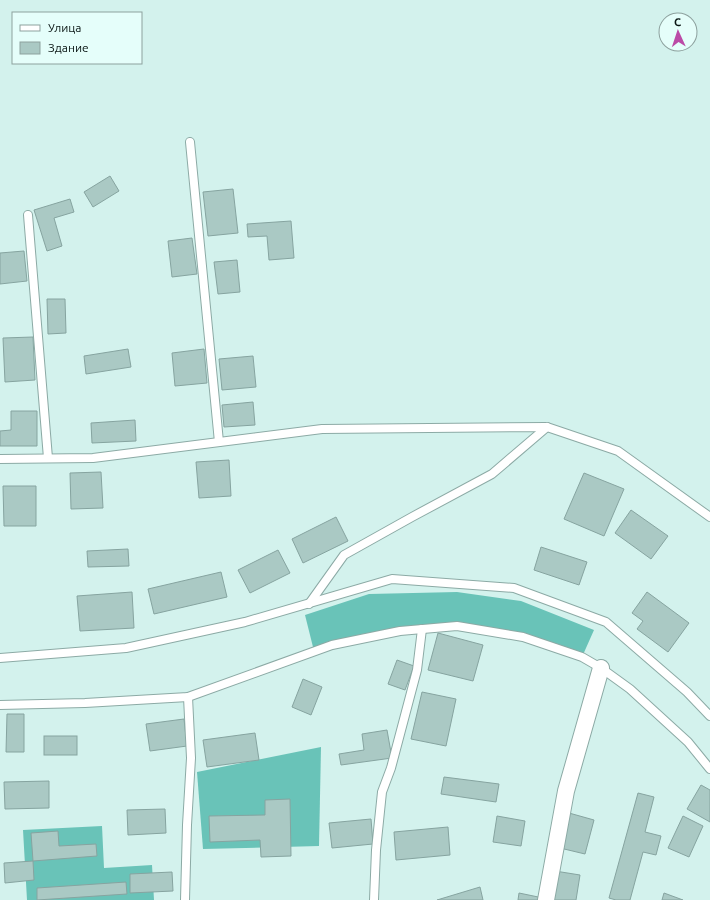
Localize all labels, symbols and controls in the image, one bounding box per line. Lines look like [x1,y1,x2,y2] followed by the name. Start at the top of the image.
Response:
[12,12,142,64] legend
[658,12,698,52] north arrow
[674,16,681,28] text: С
[48,21,81,34] text: Улица
[48,41,89,54] text: Здание

